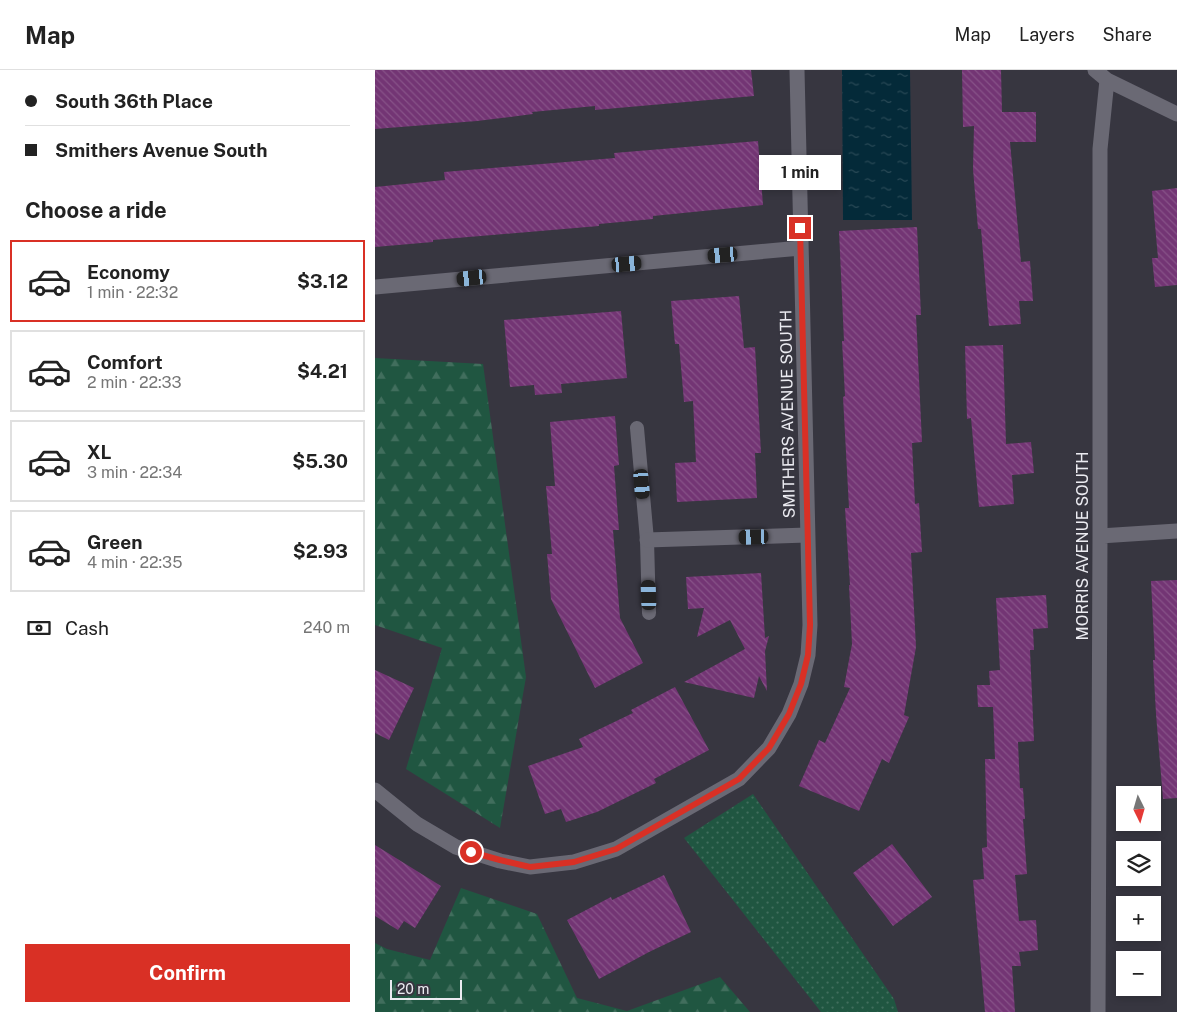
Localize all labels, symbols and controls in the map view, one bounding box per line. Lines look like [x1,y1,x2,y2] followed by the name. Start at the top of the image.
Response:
[25,21,75,49] text: Map
[955,24,991,45] text: Map
[1019,24,1075,45] text: Layers
[1103,24,1152,45] text: Share
[55,90,213,112] text: South 36th Place
[55,139,267,161] text: Smithers Avenue South
[759,156,841,190] callout: 1 min
[781,163,819,182] text: 1 min
[25,197,167,223] text: Choose a ride
[789,217,811,239] route end
[707,246,738,264] car
[611,255,642,273] car
[27,259,72,304] icon: car
[87,261,170,283] text: Economy
[456,269,487,287] car
[297,270,348,292] text: $3.12
[87,283,178,302] text: 1 min · 22:32
[776,310,799,518] street label: SMITHERS AVENUE SOUTH
[27,349,72,394] icon: car
[87,351,163,373] text: Comfort
[297,360,348,382] text: $4.21
[87,373,182,392] text: 2 min · 22:33
[27,439,72,484] icon: car
[87,441,112,463] text: XL
[292,450,348,472] text: $5.30
[1073,451,1092,641] street label: MORRIS AVENUE SOUTH
[87,463,182,482] text: 3 min · 22:34
[633,468,650,500] car
[27,529,72,574] icon: car
[738,529,769,545] car
[87,531,142,553] text: Green
[293,540,348,562] text: $2.93
[87,553,182,572] text: 4 min · 22:35
[640,580,657,610] car
[25,614,53,642] icon: cash
[65,617,109,639] text: Cash
[303,618,350,637] text: 240 m
[1116,786,1161,831] north arrow
[1116,786,1161,996] map controls
[460,841,482,863] route start
[1116,841,1161,886] button: layers
[1116,896,1161,941] button: +
[25,944,350,1002] button: Confirm
[1116,951,1161,996] button: −
[390,977,463,1000] scale bar
[397,981,429,997] text: 20 m

